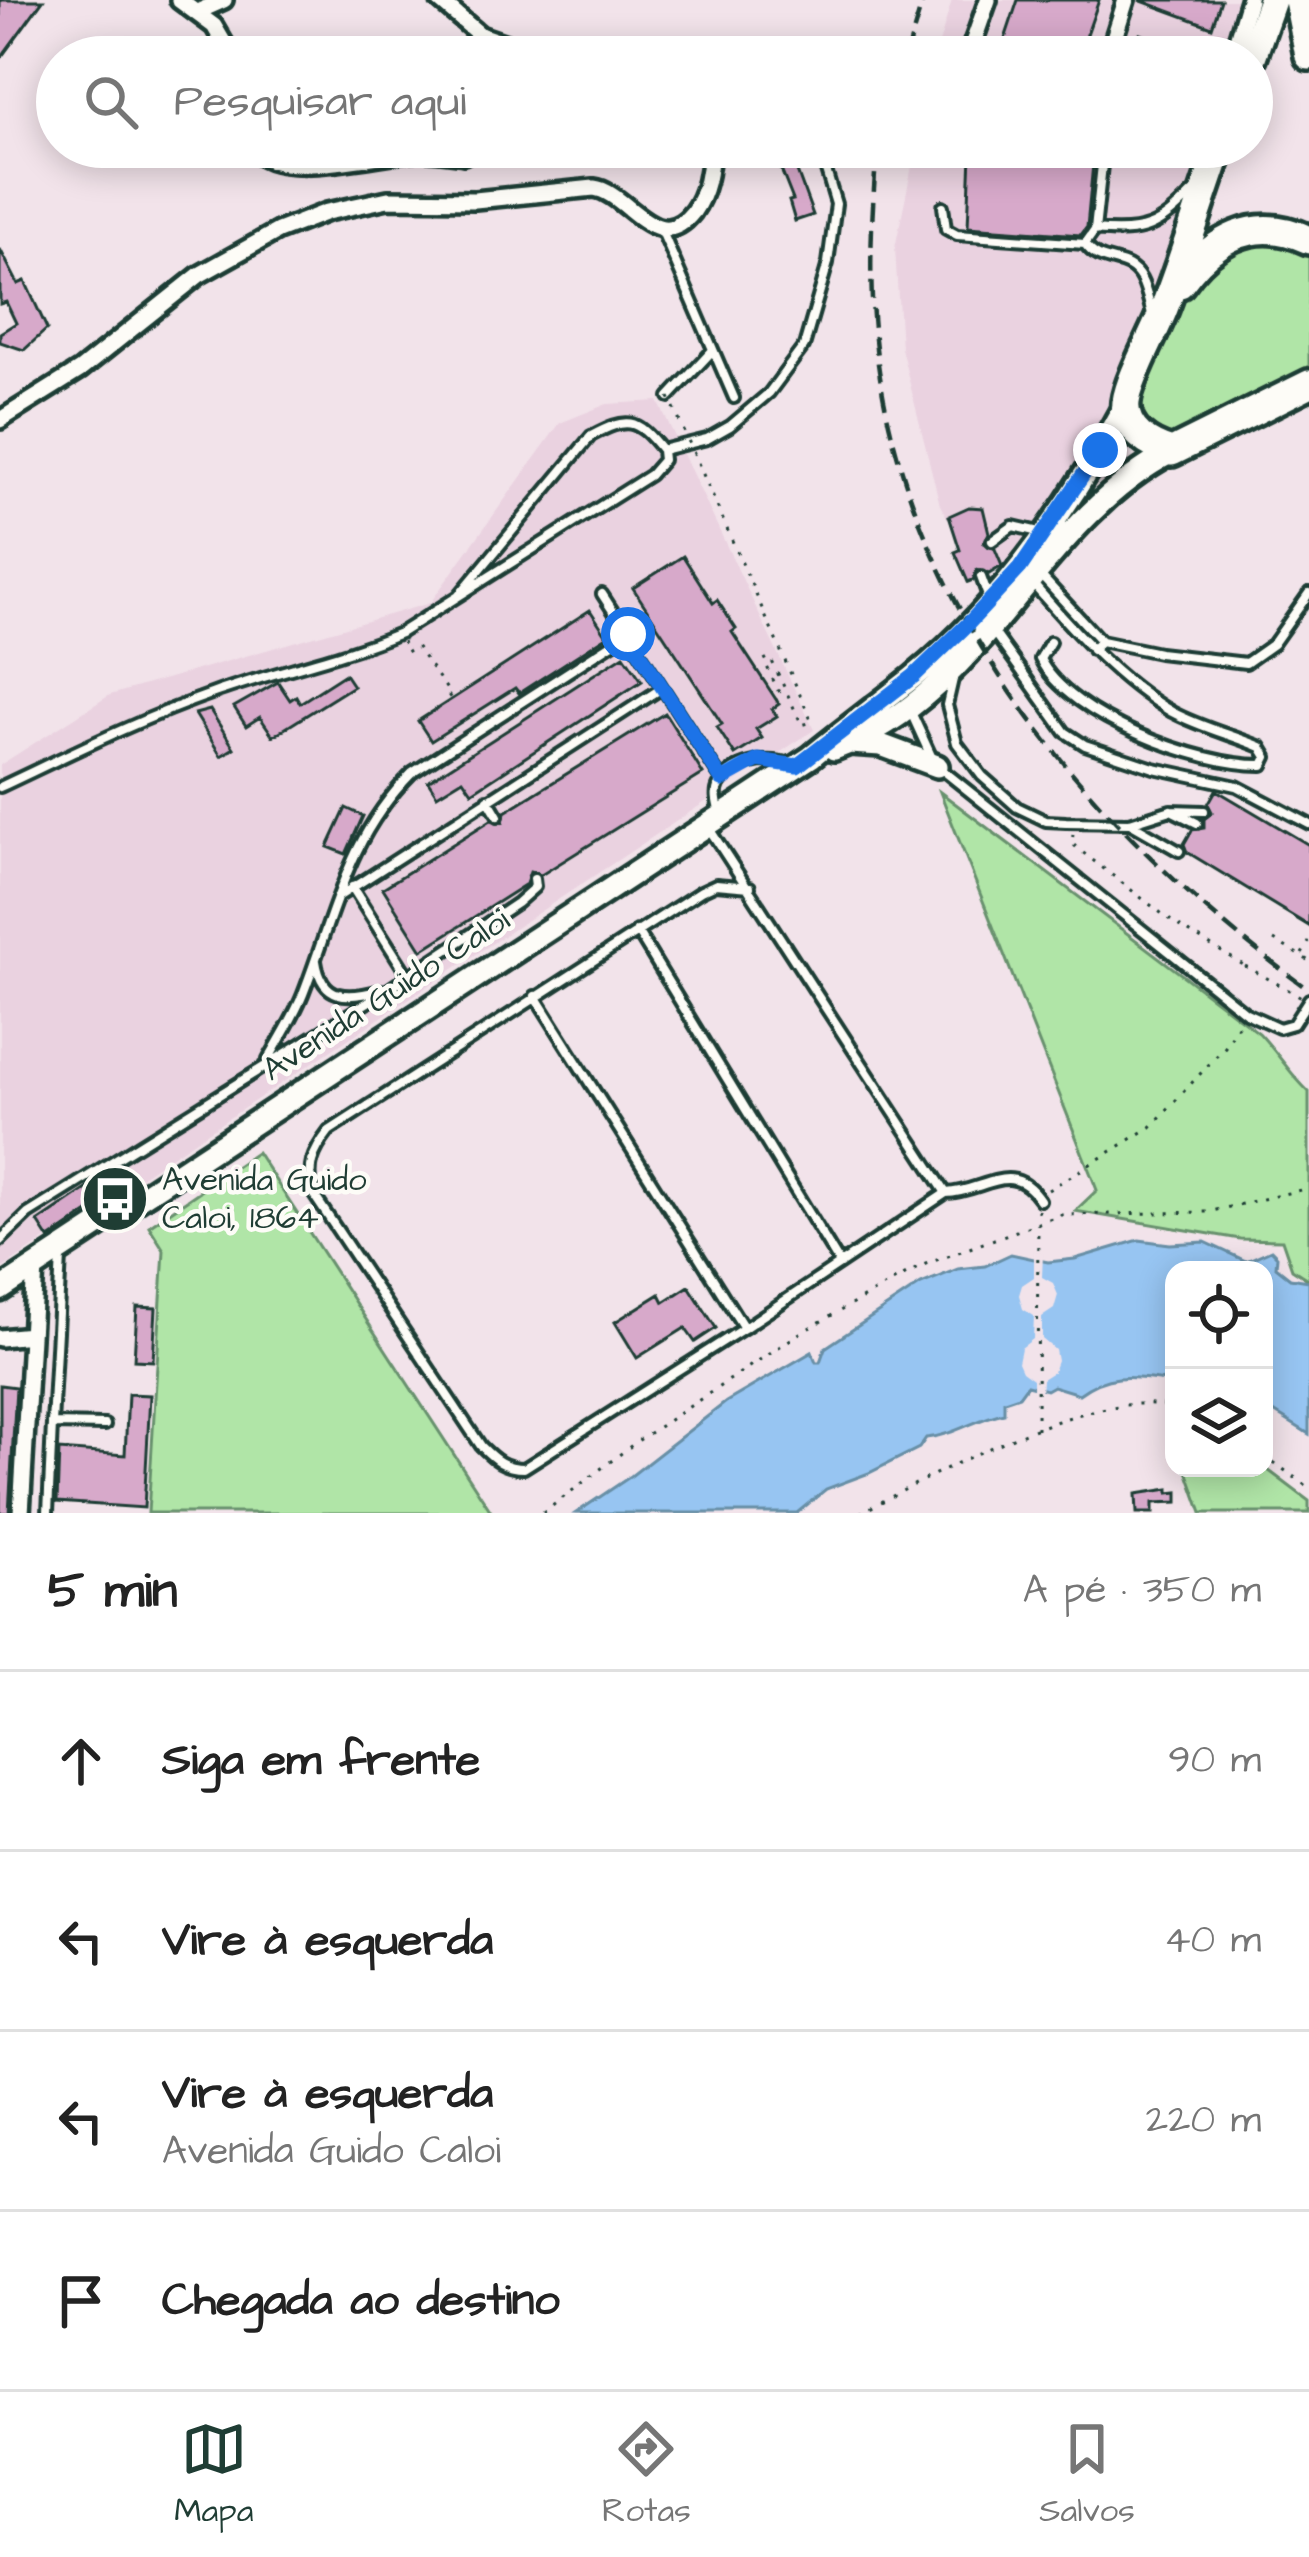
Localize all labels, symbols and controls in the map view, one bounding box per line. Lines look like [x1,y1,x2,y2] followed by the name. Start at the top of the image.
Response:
[36,36,1273,168] search box
[78,69,144,135] icon: search
[174,71,466,133] text: Pesquisar aqui
[1073,423,1127,477] route end
[601,607,655,661] route start
[253,898,519,1092] street label: Avenida Guido Caloi
[162,1157,367,1241] place label: Avenida Guido Caloi, 1864
[80,1164,150,1234] bus stop icon: Avenida Guido Caloi, 1864
[1165,1261,1273,1477] map controls
[1165,1261,1273,1369] button: locate
[1165,1369,1273,1477] button: layers
[48,1556,177,1627] text: 5 min
[1023,1564,1261,1618] text: A pé · 350 m
[48,1728,114,1794] icon: ahead
[162,1730,480,1792] text: Siga em frente
[1168,1734,1261,1788] text: 90 m
[48,1908,114,1974] icon: left
[162,1910,493,1972] text: Vire à esquerda
[1164,1914,1261,1968] text: 40 m
[162,2063,493,2125] text: Vire à esquerda
[48,2088,114,2154] icon: left
[1146,2094,1261,2148] text: 220 m
[162,2125,501,2179] text: Avenida Guido Caloi
[48,2268,114,2334] icon: arrive
[162,2270,560,2332] text: Chegada ao destino
[174,2416,254,2534] tab: Mapa
[602,2416,691,2534] tab: Rotas
[1039,2416,1135,2534] tab: Salvos

